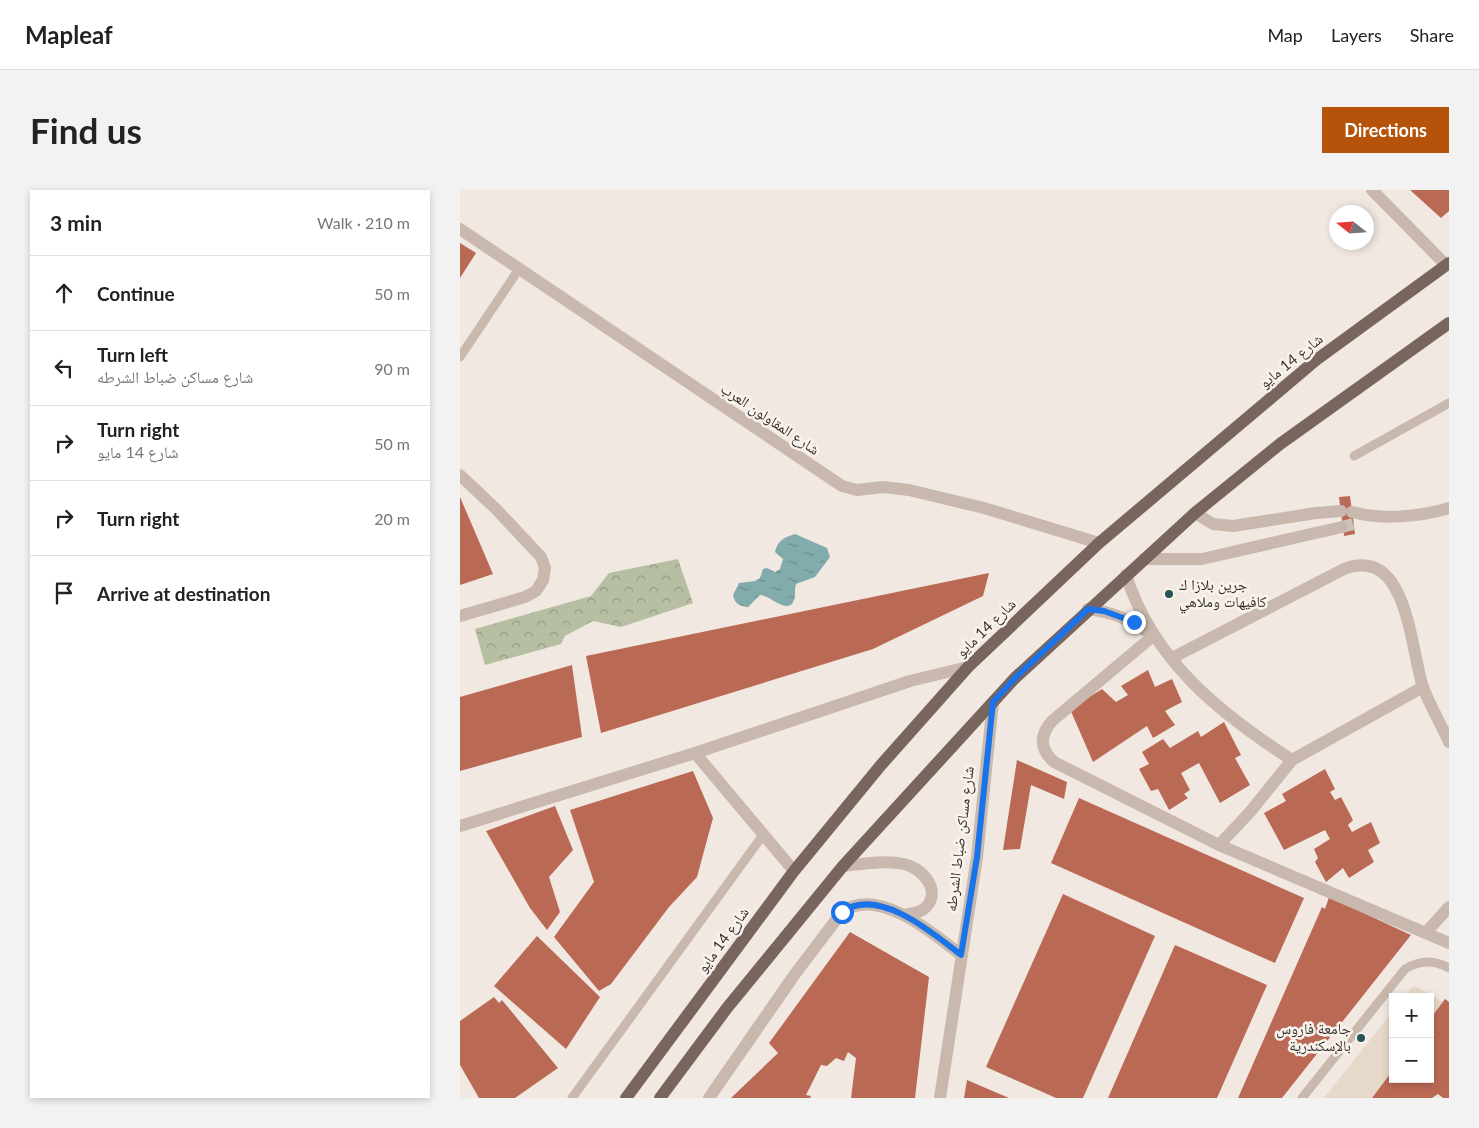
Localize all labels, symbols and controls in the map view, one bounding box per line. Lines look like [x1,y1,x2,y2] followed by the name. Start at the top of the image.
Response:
[25,20,113,49] text: Mapleaf
[1267,24,1303,46] text: Map
[1331,24,1382,46] text: Layers
[1410,24,1454,46] text: Share
[1322,107,1449,153] button: Directions
[30,109,142,151] text: Find us
[1329,205,1374,250] north arrow
[50,210,102,235] text: 3 min
[317,213,410,232] text: Walk · 210 m
[50,279,78,307] icon: ahead
[97,282,175,305] text: Continue
[374,284,410,303] text: 50 m
[1255,329,1327,393] street label: شارع 14 مايو
[97,343,168,366] text: Turn left
[50,354,78,382] icon: left
[374,359,410,378] text: 90 m
[97,367,253,386] text: شارع مساكن ضباط الشرطه
[717,378,824,460] street label: شارع المقاولون العرب
[97,418,179,441] text: Turn right
[50,429,78,457] icon: right
[374,434,410,453] text: 50 m
[97,442,179,461] text: شارع 14 مايو
[50,504,78,532] icon: right
[97,507,179,530] text: Turn right
[374,509,410,528] text: 20 m
[1179,575,1267,614] place label: جرين بلازا ك كافيهات وملاهي
[50,579,78,607] icon: arrive
[97,582,270,605] text: Arrive at destination
[1163,588,1175,600] marker: جرين بلازا ك كافيهات وملاهي
[952,594,1021,662] street label: شارع 14 مايو
[1123,611,1146,634] route end
[941,765,979,913] street label: شارع مساكن ضباط الشرطه
[831,901,854,924] route start
[692,903,754,977] street label: شارع 14 مايو
[1389,993,1434,1083] map controls
[1389,993,1434,1038] button: +
[1276,1019,1351,1055] place label: جامعة فاروس بالإسكندرية
[1355,1032,1367,1044] marker: جامعة فاروس بالإسكندرية
[1389,1038,1434,1083] button: −

